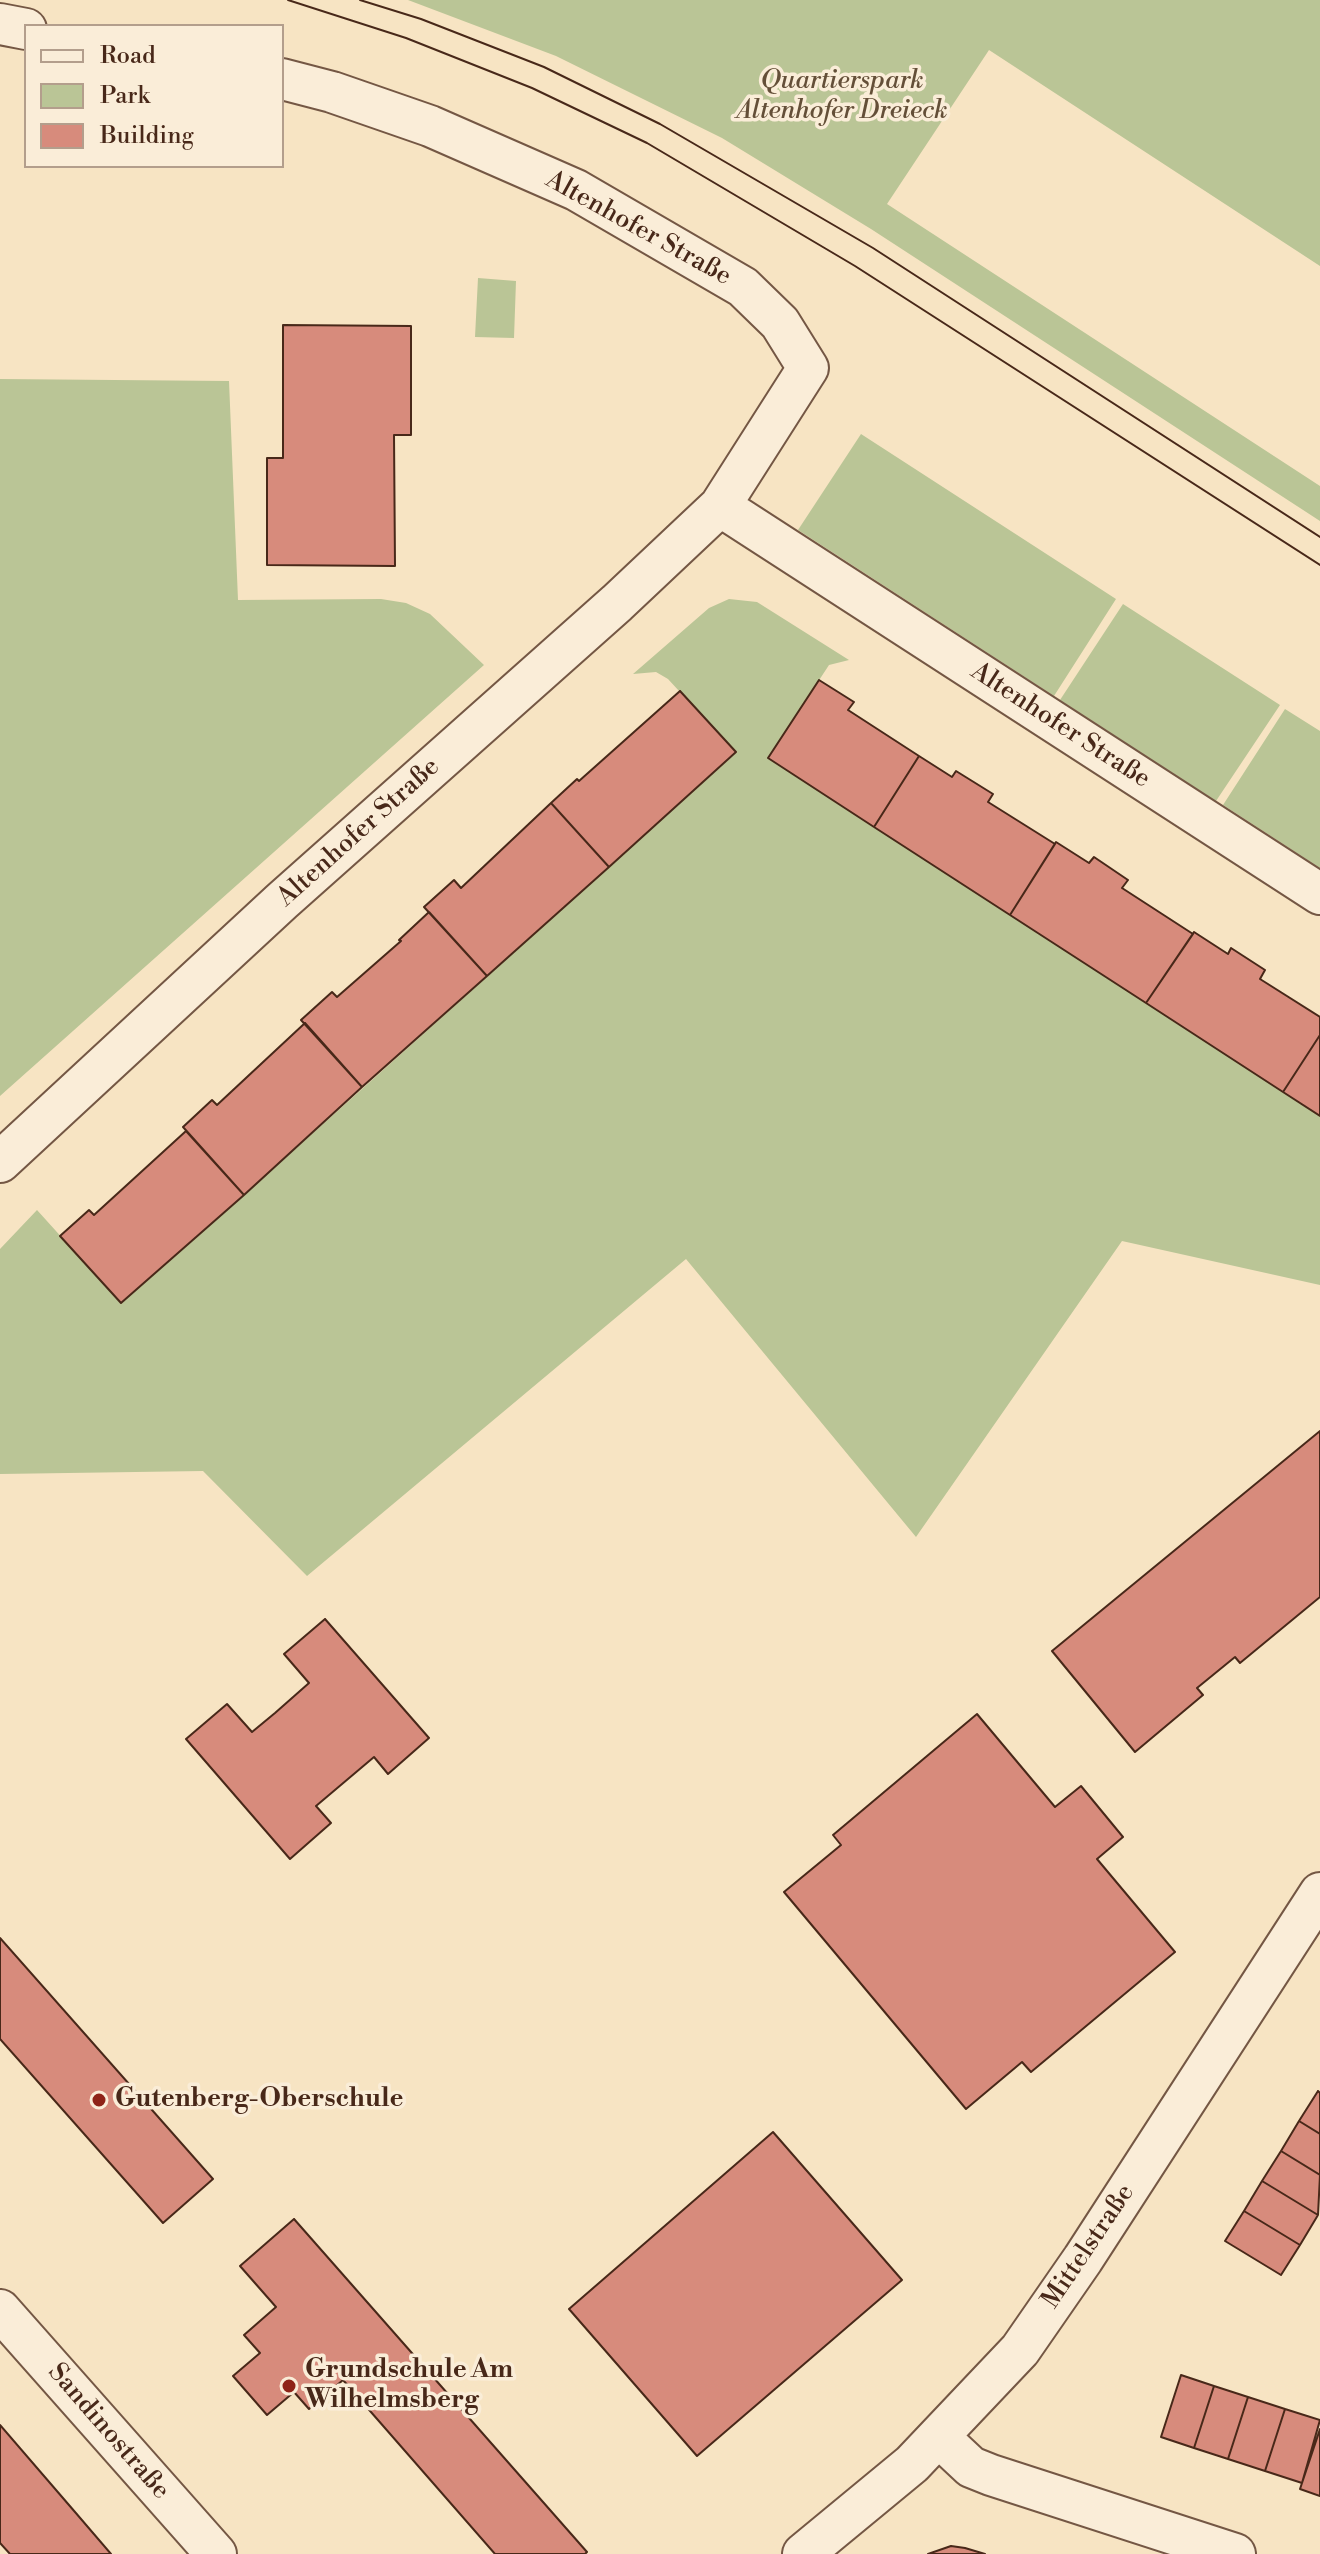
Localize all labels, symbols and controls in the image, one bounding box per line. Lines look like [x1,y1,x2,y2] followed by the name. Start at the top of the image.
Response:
[24,24,284,168] legend
[100,41,156,71] text: Road
[736,66,948,128] park label: Quartierspark Altenhofer Dreieck
[100,81,150,111] text: Park
[100,121,194,151] text: Building
[540,165,736,293] street label: Altenhofer Straße
[964,656,1156,796] street label: Altenhofer Straße
[271,752,447,914] street label: Altenhofer Straße
[115,2084,403,2116] place label: Gutenberg-Oberschule
[90,2091,108,2109] marker: Gutenberg-Oberschule
[1036,2179,1142,2315] street label: Mittelstraße
[305,2355,513,2416] place label: Grundschule Am Wilhelmsberg
[41,2358,175,2506] street label: Sandinostraße
[280,2377,298,2395] marker: Grundschule Am Wilhelmsberg

